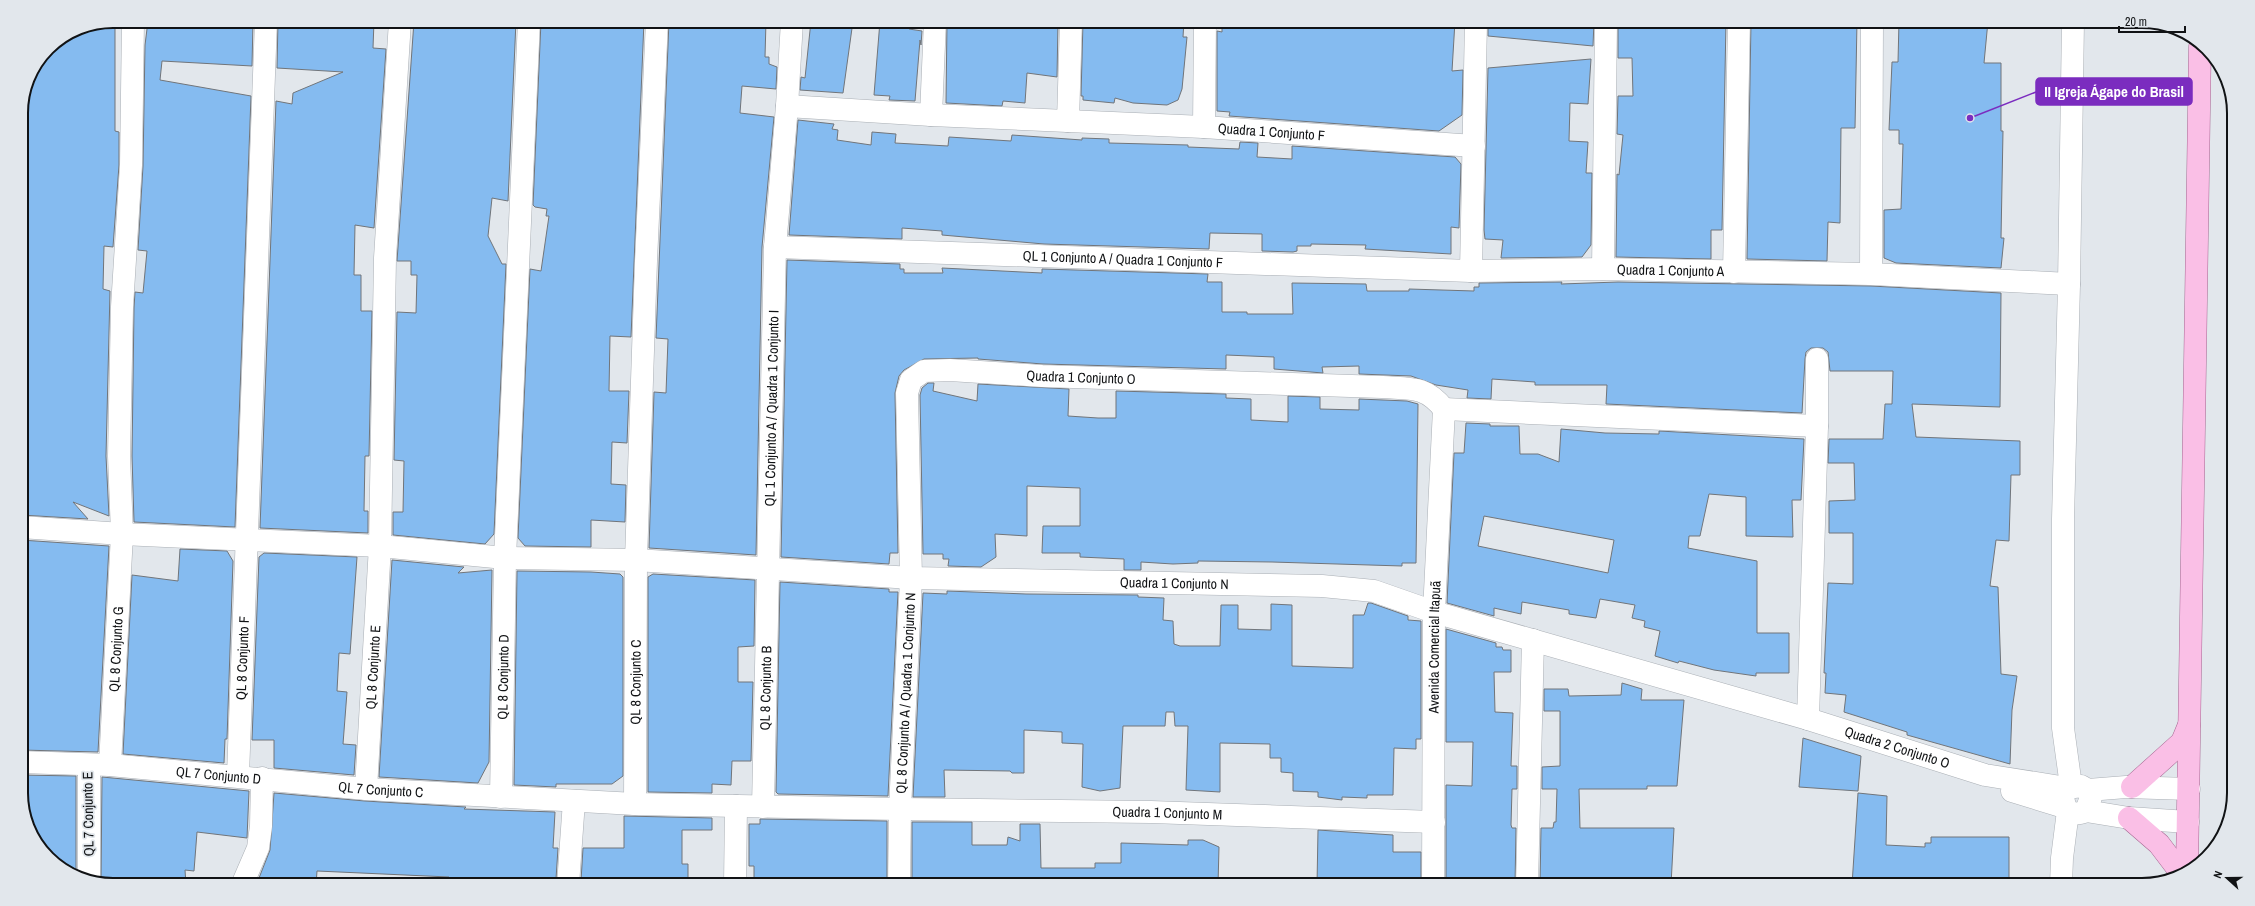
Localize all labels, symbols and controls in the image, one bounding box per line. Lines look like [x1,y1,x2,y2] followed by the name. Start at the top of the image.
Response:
[2119,8,2185,34] scale bar
[2125,14,2147,30] text: 20 m
[2036,78,2192,105] callout: II Igreja Ágape do Brasil
[2044,81,2184,102] text: II Igreja Ágape do Brasil
[1217,119,1325,144] street label: Quadra 1 Conjunto F
[1022,247,1223,271] street label: QL 1 Conjunto A / Quadra 1 Conjunto F
[1617,260,1725,280] street label: Quadra 1 Conjunto A
[760,310,783,506] street label: QL 1 Conjunto A / Quadra 1 Conjunto I
[1026,366,1136,388] street label: Quadra 1 Conjunto O
[1120,573,1229,593] street label: Quadra 1 Conjunto N
[1425,580,1445,714] street label: Avenida Comercial Itapuã
[892,592,919,794] street label: QL 8 Conjunto A / Quadra 1 Conjunto N
[105,606,127,692] street label: QL 8 Conjunto G
[232,616,253,700] street label: QL 8 Conjunto F
[362,624,384,710] street label: QL 8 Conjunto E
[493,634,513,720] street label: QL 8 Conjunto D
[626,639,645,725] street label: QL 8 Conjunto C
[756,645,775,731] street label: QL 8 Conjunto B
[1842,722,1952,772] street label: Quadra 2 Conjunto O
[175,762,262,788] street label: QL 7 Conjunto D
[78,772,98,856] street label: QL 7 Conjunto E
[337,777,424,801] street label: QL 7 Conjunto C
[1112,803,1223,824] street label: Quadra 1 Conjunto M
[2207,858,2247,898] north arrow
[2210,869,2225,880] text: N

